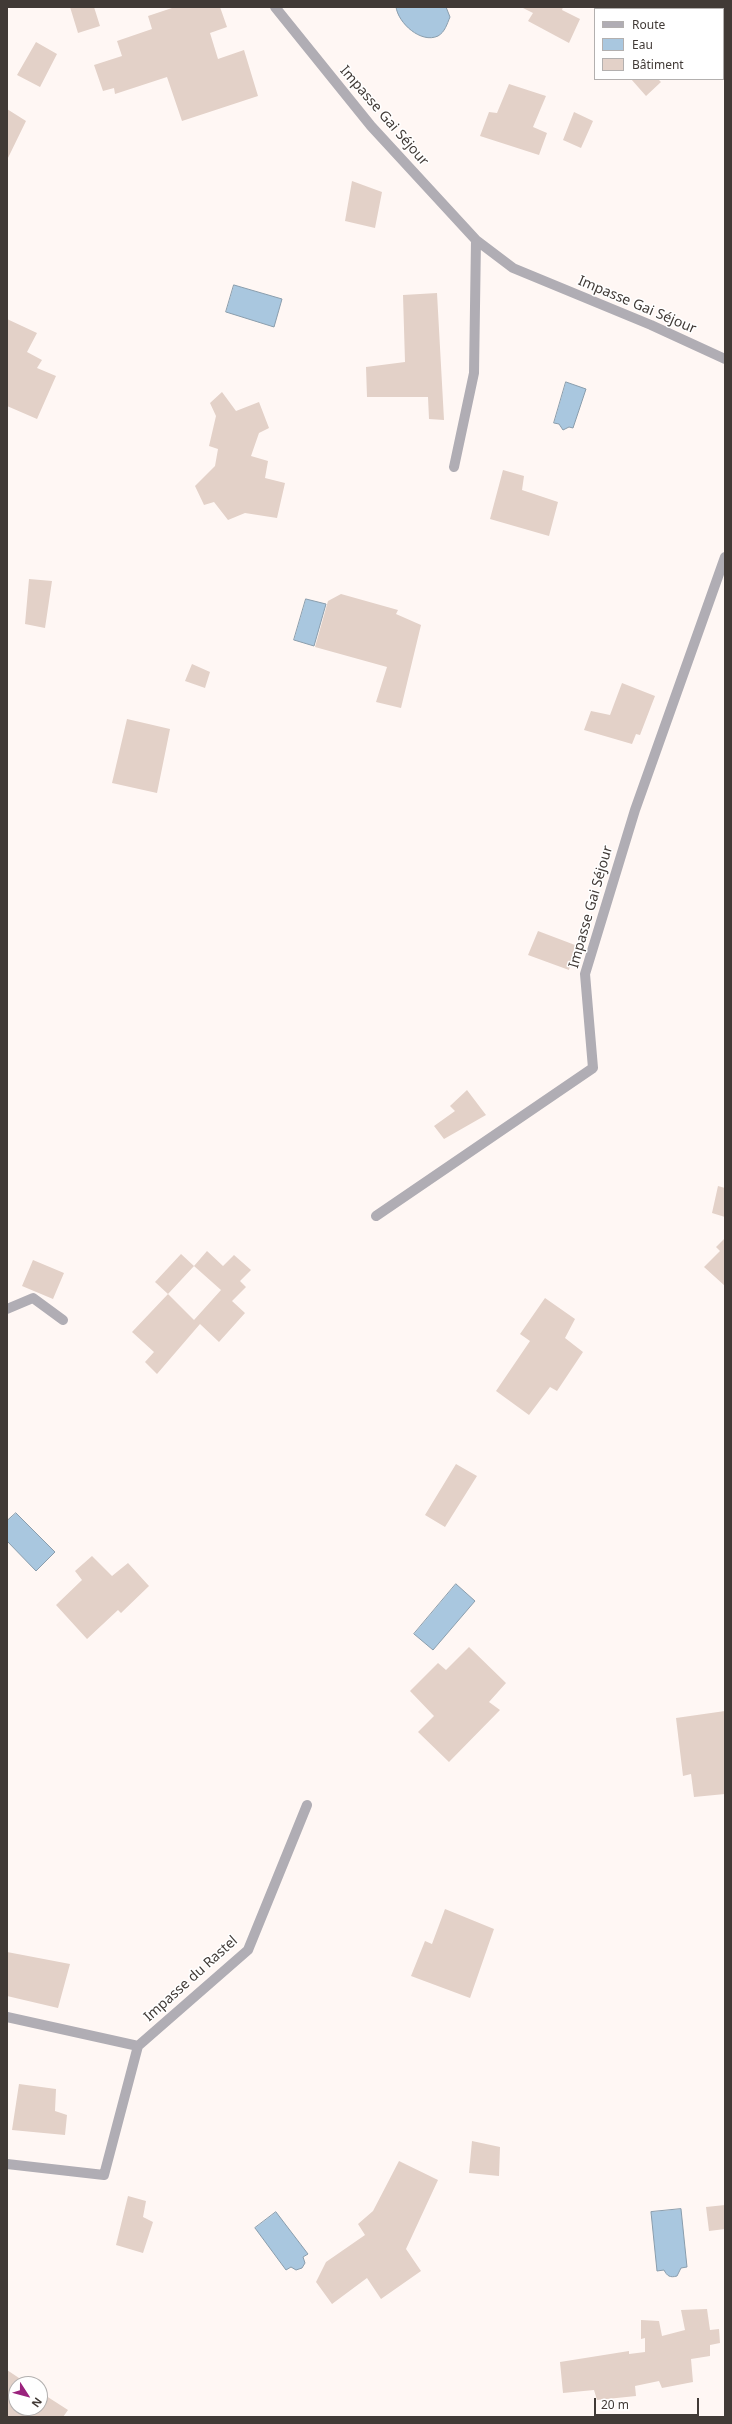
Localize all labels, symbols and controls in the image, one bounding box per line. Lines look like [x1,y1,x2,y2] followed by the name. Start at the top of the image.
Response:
[594,8,724,80] legend
[632,16,665,33] text: Route
[632,36,653,53] text: Eau
[632,56,684,73] text: Bâtiment
[336,63,432,169] street label: Impasse Gai Séjour
[575,273,699,337] street label: Impasse Gai Séjour
[565,844,617,970] street label: Impasse Gai Séjour
[141,1933,241,2025] street label: Impasse du Rastel
[8,2376,48,2416] north arrow
[596,2390,701,2416] scale bar
[29,2395,46,2411] text: N
[601,2396,629,2413] text: 20 m

